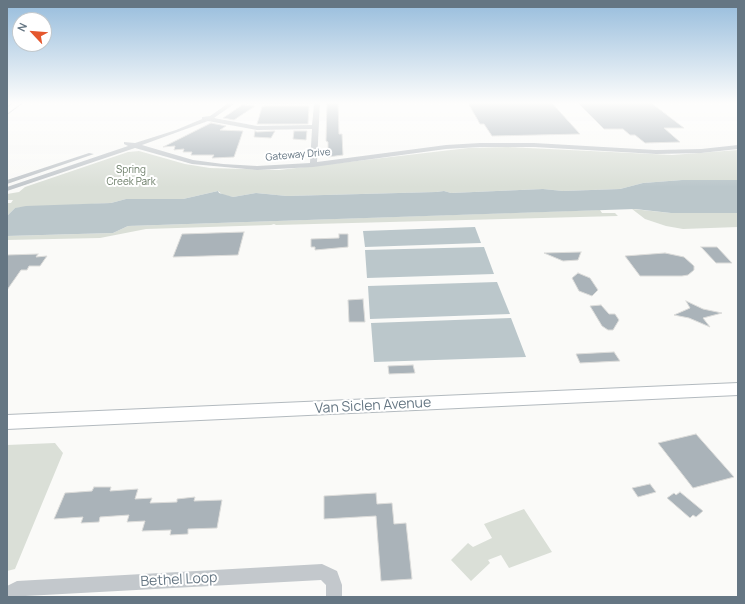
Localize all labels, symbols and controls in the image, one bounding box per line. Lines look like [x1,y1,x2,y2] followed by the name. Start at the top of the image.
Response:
[12,12,52,52] north arrow
[13,20,30,34] text: N
[265,146,331,164] street label: Gateway Drive
[106,164,156,188] park label: Spring Creek Park
[314,395,432,417] street label: Van Siclen Avenue
[140,570,218,590] street label: Bethel Loop

